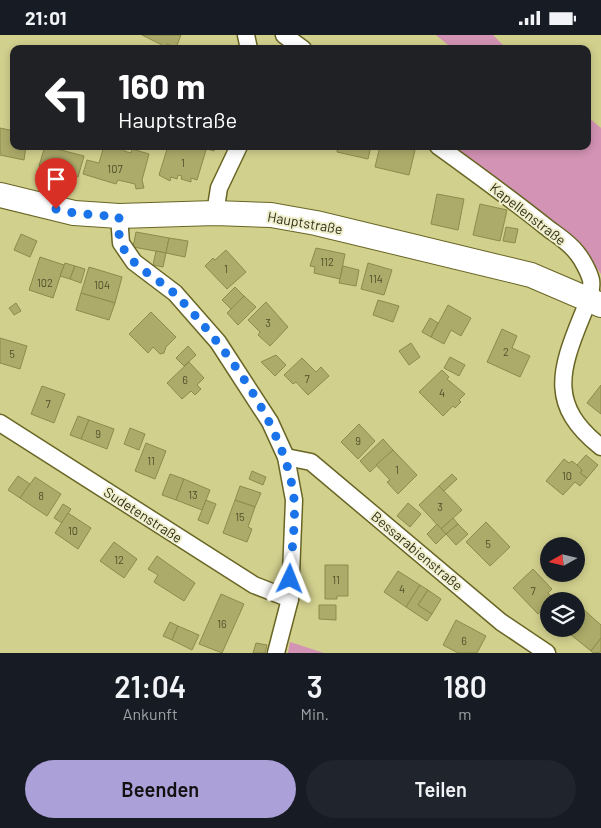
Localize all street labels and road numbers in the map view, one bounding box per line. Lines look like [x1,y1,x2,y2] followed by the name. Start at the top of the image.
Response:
[487,179,570,248] street label: Kapellenstraße
[266,208,344,237] street label: Hauptstraße
[101,483,186,546] street label: Sudetenstraße
[368,507,467,594] street label: Bessarabienstraße

